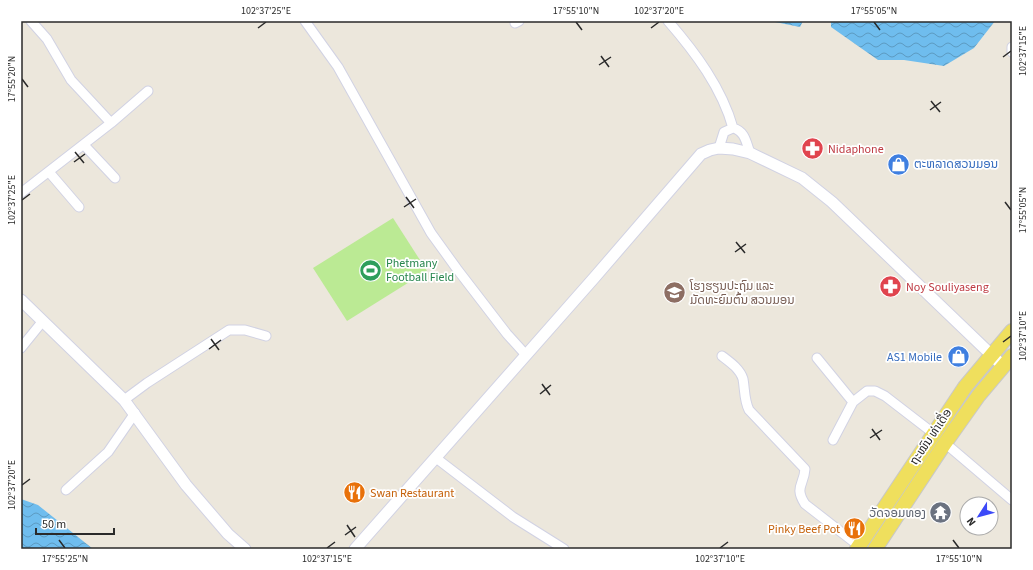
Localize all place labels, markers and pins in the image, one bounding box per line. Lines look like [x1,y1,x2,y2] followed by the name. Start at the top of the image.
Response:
[800,136,826,162] pharmacy icon: Nidaphone
[828,141,884,158] place label: Nidaphone
[886,151,912,177] shop icon: ຕະຫລາດສວນມອນ
[914,156,998,173] place label: ຕະຫລາດສວນມອນ
[386,255,454,286] place label: Phetmany Football Field
[357,257,383,283] sports icon: Phetmany Football Field
[877,274,903,300] pharmacy icon: Noy Souliyaseng
[689,278,795,309] place label: ໂຮງຮຽນປະຖົມ ແລະ ມັດທະຍົມຕົ້ນ ສວນມອນ
[906,279,989,296] place label: Noy Souliyaseng
[661,280,687,306] school or university icon: ໂຮງຮຽນປະຖົມ ແລະ ມັດທະຍົມຕົ້ນ ສວນມອນ
[945,344,971,370] shop icon: AS1 Mobile
[887,349,942,366] place label: AS1 Mobile
[341,480,367,506] restaurant icon: Swan Restaurant
[370,485,454,502] place label: Swan Restaurant
[928,500,954,526] temple icon: ວັດຈອມທອງ
[869,505,926,522] place label: ວັດຈອມທອງ
[842,516,868,542] restaurant icon: Pinky Beef Pot
[768,521,840,538] place label: Pinky Beef Pot

